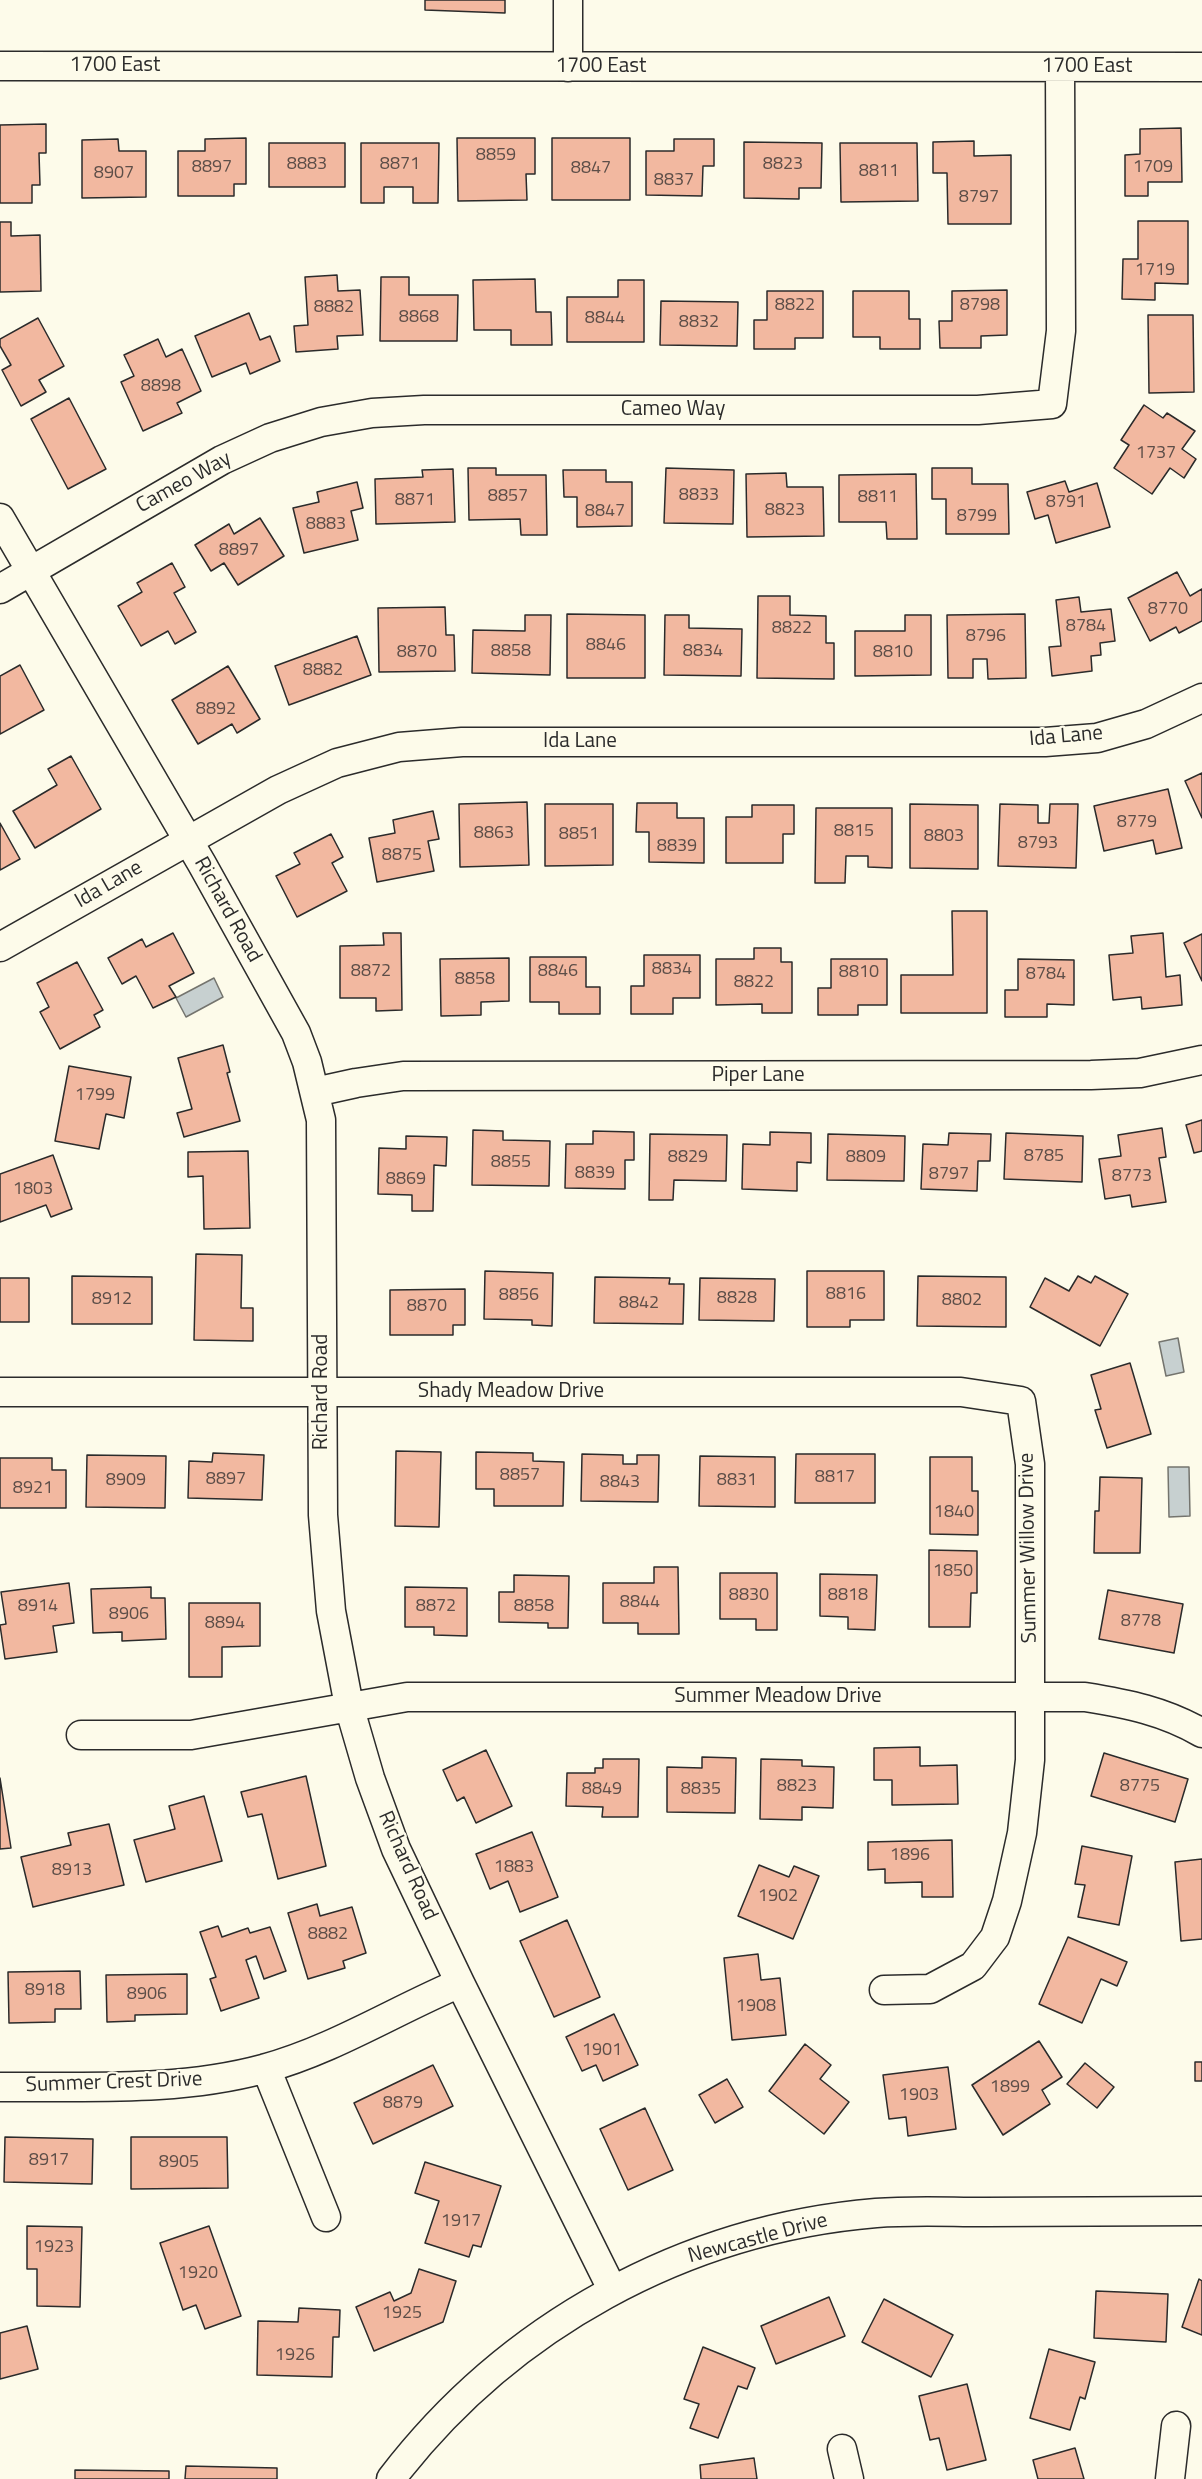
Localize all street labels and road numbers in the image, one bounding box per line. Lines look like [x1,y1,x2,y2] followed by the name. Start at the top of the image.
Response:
[70,53,160,79] street label: 1700 East
[556,54,646,80] street label: 1700 East
[1042,54,1132,80] street label: 1700 East
[621,397,725,423] street label: Cameo Way
[132,447,236,519] street label: Cameo Way
[1028,721,1104,753] street label: Ida Lane
[543,729,617,755] street label: Ida Lane
[188,853,266,967] street label: Richard Road
[71,856,147,914] street label: Ida Lane
[711,1063,805,1089] street label: Piper Lane
[309,1334,335,1450] street label: Richard Road
[418,1379,604,1405] street label: Shady Meadow Drive
[1015,1453,1043,1643] street label: Summer Willow Drive
[674,1684,882,1710] street label: Summer Meadow Drive
[372,1808,442,1924] street label: Richard Road
[25,2067,203,2099] street label: Summer Crest Drive
[686,2208,830,2270] street label: Newcastle Drive

